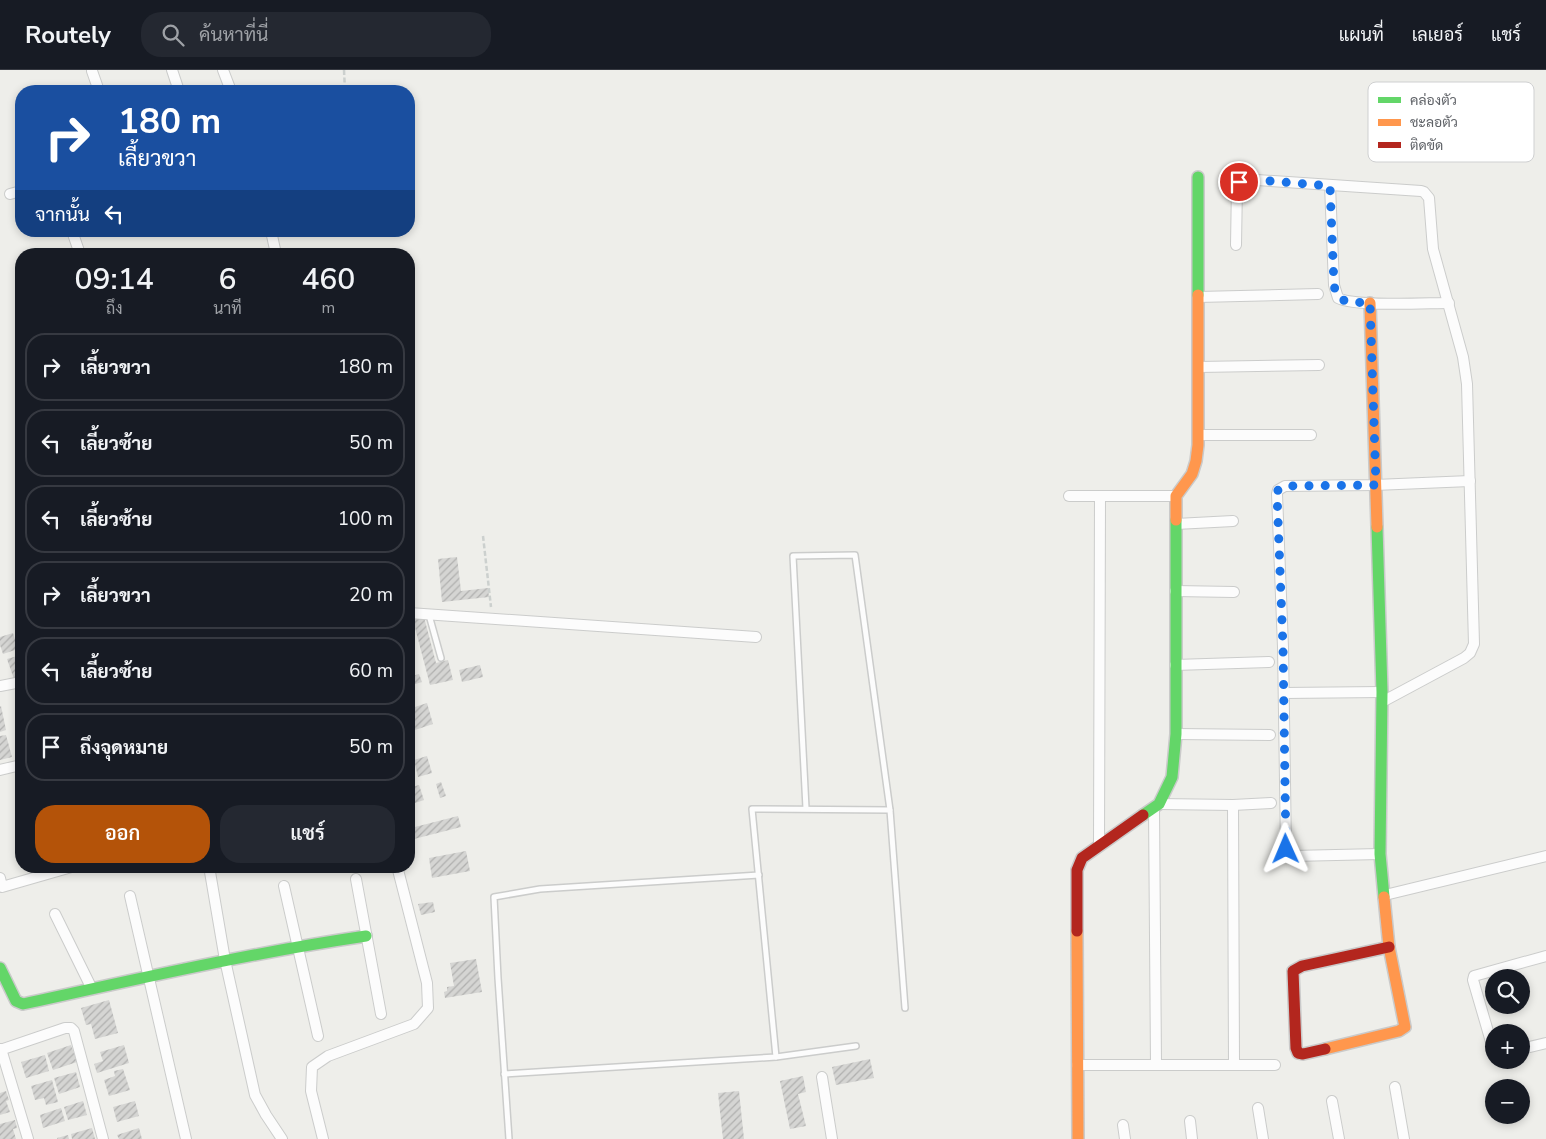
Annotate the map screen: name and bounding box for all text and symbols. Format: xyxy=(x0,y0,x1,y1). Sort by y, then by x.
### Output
search box xyxy=(141,12,491,57)
text: Routely xyxy=(25,19,111,51)
icon: search xyxy=(159,21,187,49)
text: ค้นหาที่นี่ xyxy=(199,22,268,48)
text: แผนที่ xyxy=(1339,23,1384,47)
text: เลเยอร์ xyxy=(1412,23,1463,47)
text: แชร์ xyxy=(1491,23,1521,47)
legend xyxy=(1368,82,1534,162)
text: คล่องตัว xyxy=(1410,91,1457,110)
text: 180 m xyxy=(118,98,221,145)
icon: right xyxy=(35,105,100,170)
text: ชะลอตัว xyxy=(1410,113,1458,132)
text: ติดขัด xyxy=(1410,136,1443,155)
text: เลี้ยวขวา xyxy=(118,144,196,174)
pin xyxy=(1218,161,1260,203)
icon: arrive xyxy=(1225,168,1253,196)
icon: left xyxy=(100,200,128,228)
text: จากนั้น xyxy=(35,202,90,228)
text: 09:14 xyxy=(75,259,154,300)
text: 6 xyxy=(219,259,237,300)
text: 460 xyxy=(301,259,355,300)
text: m xyxy=(322,297,335,319)
text: ถึง xyxy=(106,298,122,320)
text: นาที xyxy=(213,298,242,320)
icon: right xyxy=(37,353,65,381)
text: 180 m xyxy=(338,354,393,380)
text: เลี้ยวขวา xyxy=(80,355,151,381)
icon: left xyxy=(37,429,65,457)
text: 50 m xyxy=(349,430,393,456)
text: เลี้ยวซ้าย xyxy=(80,431,152,457)
icon: left xyxy=(37,505,65,533)
text: 100 m xyxy=(338,506,393,532)
text: เลี้ยวซ้าย xyxy=(80,507,152,533)
icon: right xyxy=(37,581,65,609)
text: 20 m xyxy=(349,582,393,608)
text: เลี้ยวขวา xyxy=(80,583,151,609)
icon: left xyxy=(37,657,65,685)
text: 60 m xyxy=(349,658,393,684)
text: เลี้ยวซ้าย xyxy=(80,659,152,685)
icon: arrive xyxy=(37,733,65,761)
text: 50 m xyxy=(349,734,393,760)
text: ถึงจุดหมาย xyxy=(80,735,168,761)
button: ออก xyxy=(35,805,210,863)
button: แชร์ xyxy=(220,805,395,863)
position arrow xyxy=(1259,822,1311,874)
map controls xyxy=(1485,969,1530,1124)
button: search xyxy=(1485,969,1530,1014)
button: + xyxy=(1485,1024,1530,1069)
button: − xyxy=(1485,1079,1530,1124)

